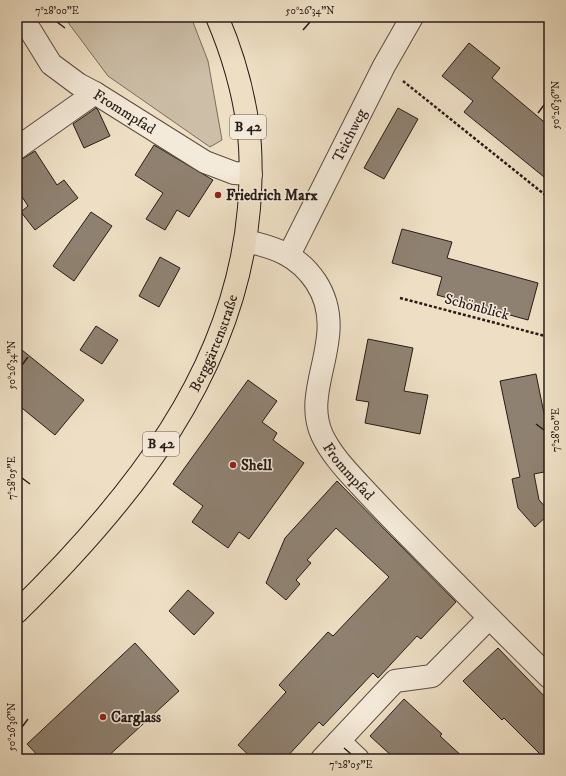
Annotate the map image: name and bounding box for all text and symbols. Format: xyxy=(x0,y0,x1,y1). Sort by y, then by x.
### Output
text: 7°28'00"E xyxy=(35,5,79,17)
text: 50°26'34"N xyxy=(286,5,334,17)
text: 50°26'36"N xyxy=(550,81,562,129)
street label: Frommpfad xyxy=(90,85,160,138)
street label: Teichweg xyxy=(328,105,371,165)
road number: B 42 xyxy=(230,115,266,139)
place label: Friedrich Marx xyxy=(226,186,318,205)
marker: Friedrich Marx xyxy=(213,190,223,200)
street label: Schönblick xyxy=(442,289,512,325)
street label: Berggärtenstraße xyxy=(185,292,242,395)
text: 50°26'34"N xyxy=(6,341,18,389)
text: 7°28'00"E xyxy=(550,408,562,452)
road number: B 42 xyxy=(143,432,179,456)
street label: Frommpfad xyxy=(319,439,379,504)
text: 7°28'05"E xyxy=(6,456,18,500)
place label: Shell xyxy=(241,456,272,475)
marker: Shell xyxy=(228,460,238,470)
text: 50°26'36"N xyxy=(6,703,18,751)
place label: Carglass xyxy=(111,708,161,727)
marker: Carglass xyxy=(98,712,108,722)
text: 7°28'05"E xyxy=(329,759,373,771)

